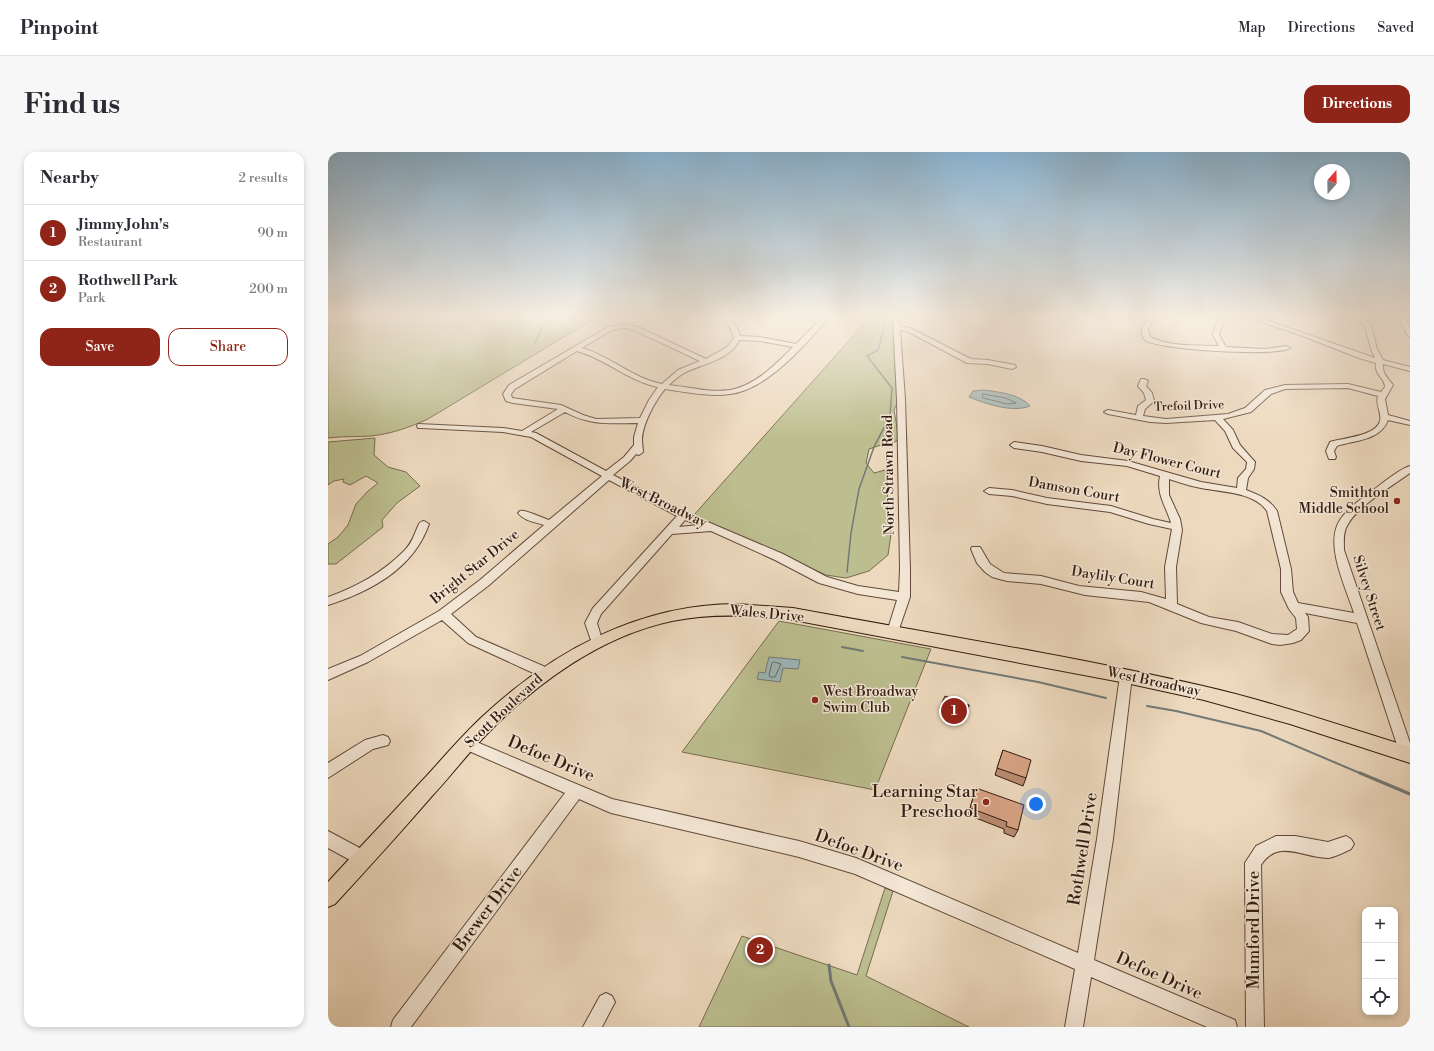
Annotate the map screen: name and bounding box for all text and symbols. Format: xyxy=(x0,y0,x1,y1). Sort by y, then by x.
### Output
text: Pinpoint xyxy=(20,16,99,40)
text: Map xyxy=(1238,19,1266,37)
text: Directions xyxy=(1288,19,1355,37)
text: Saved xyxy=(1377,19,1414,37)
button: Directions xyxy=(1304,85,1410,123)
text: Find us xyxy=(24,87,120,122)
north arrow xyxy=(1314,164,1350,200)
text: Nearby xyxy=(40,167,99,189)
text: 2 results xyxy=(239,170,288,186)
text: Jimmy John's xyxy=(78,215,169,234)
text: 1 xyxy=(50,225,56,241)
text: 90 m xyxy=(257,225,288,241)
text: Restaurant xyxy=(78,234,143,250)
text: Rothwell Park xyxy=(78,271,178,290)
text: 2 xyxy=(49,281,57,297)
text: 200 m xyxy=(249,281,288,297)
text: Park xyxy=(78,290,105,306)
button: Save xyxy=(40,328,160,366)
button: Share xyxy=(168,328,288,366)
street label: Trefoil Drive xyxy=(1154,397,1224,415)
street label: North Strawn Road xyxy=(879,415,899,535)
street label: Day Flower Court xyxy=(1111,439,1223,483)
street label: Damson Court xyxy=(1027,473,1121,507)
street label: West Broadway xyxy=(615,474,710,532)
place label: Smithton Middle School xyxy=(1299,484,1390,518)
marker: Smithton Middle School xyxy=(1392,496,1402,506)
street label: Bright Star Drive xyxy=(426,526,523,609)
street label: Silvey Street xyxy=(1348,553,1390,633)
street label: Daylily Court xyxy=(1070,563,1156,593)
street label: Wales Drive xyxy=(728,602,805,626)
street label: West Broadway xyxy=(1105,663,1203,701)
street label: Scott Boulevard xyxy=(461,670,547,752)
place label: West Broadway Swim Club xyxy=(822,683,918,717)
marker: West Broadway Swim Club xyxy=(810,695,820,705)
pin: 1 xyxy=(941,696,967,726)
street label: Defoe Drive xyxy=(504,731,598,787)
place label: Learning Star Preschool xyxy=(872,781,978,823)
street label: Rothwell Drive xyxy=(1063,791,1103,907)
your location xyxy=(1026,794,1046,814)
marker: Learning Star Preschool xyxy=(981,797,991,807)
street label: Defoe Drive xyxy=(812,825,906,877)
street label: Brewer Drive xyxy=(448,862,527,957)
street label: Mumford Drive xyxy=(1243,871,1265,989)
map controls xyxy=(1362,907,1398,1015)
button: + xyxy=(1362,907,1398,943)
pin: 2 xyxy=(747,935,773,965)
button: − xyxy=(1362,943,1398,979)
street label: Defoe Drive xyxy=(1112,947,1206,1005)
button: locate xyxy=(1362,979,1398,1015)

